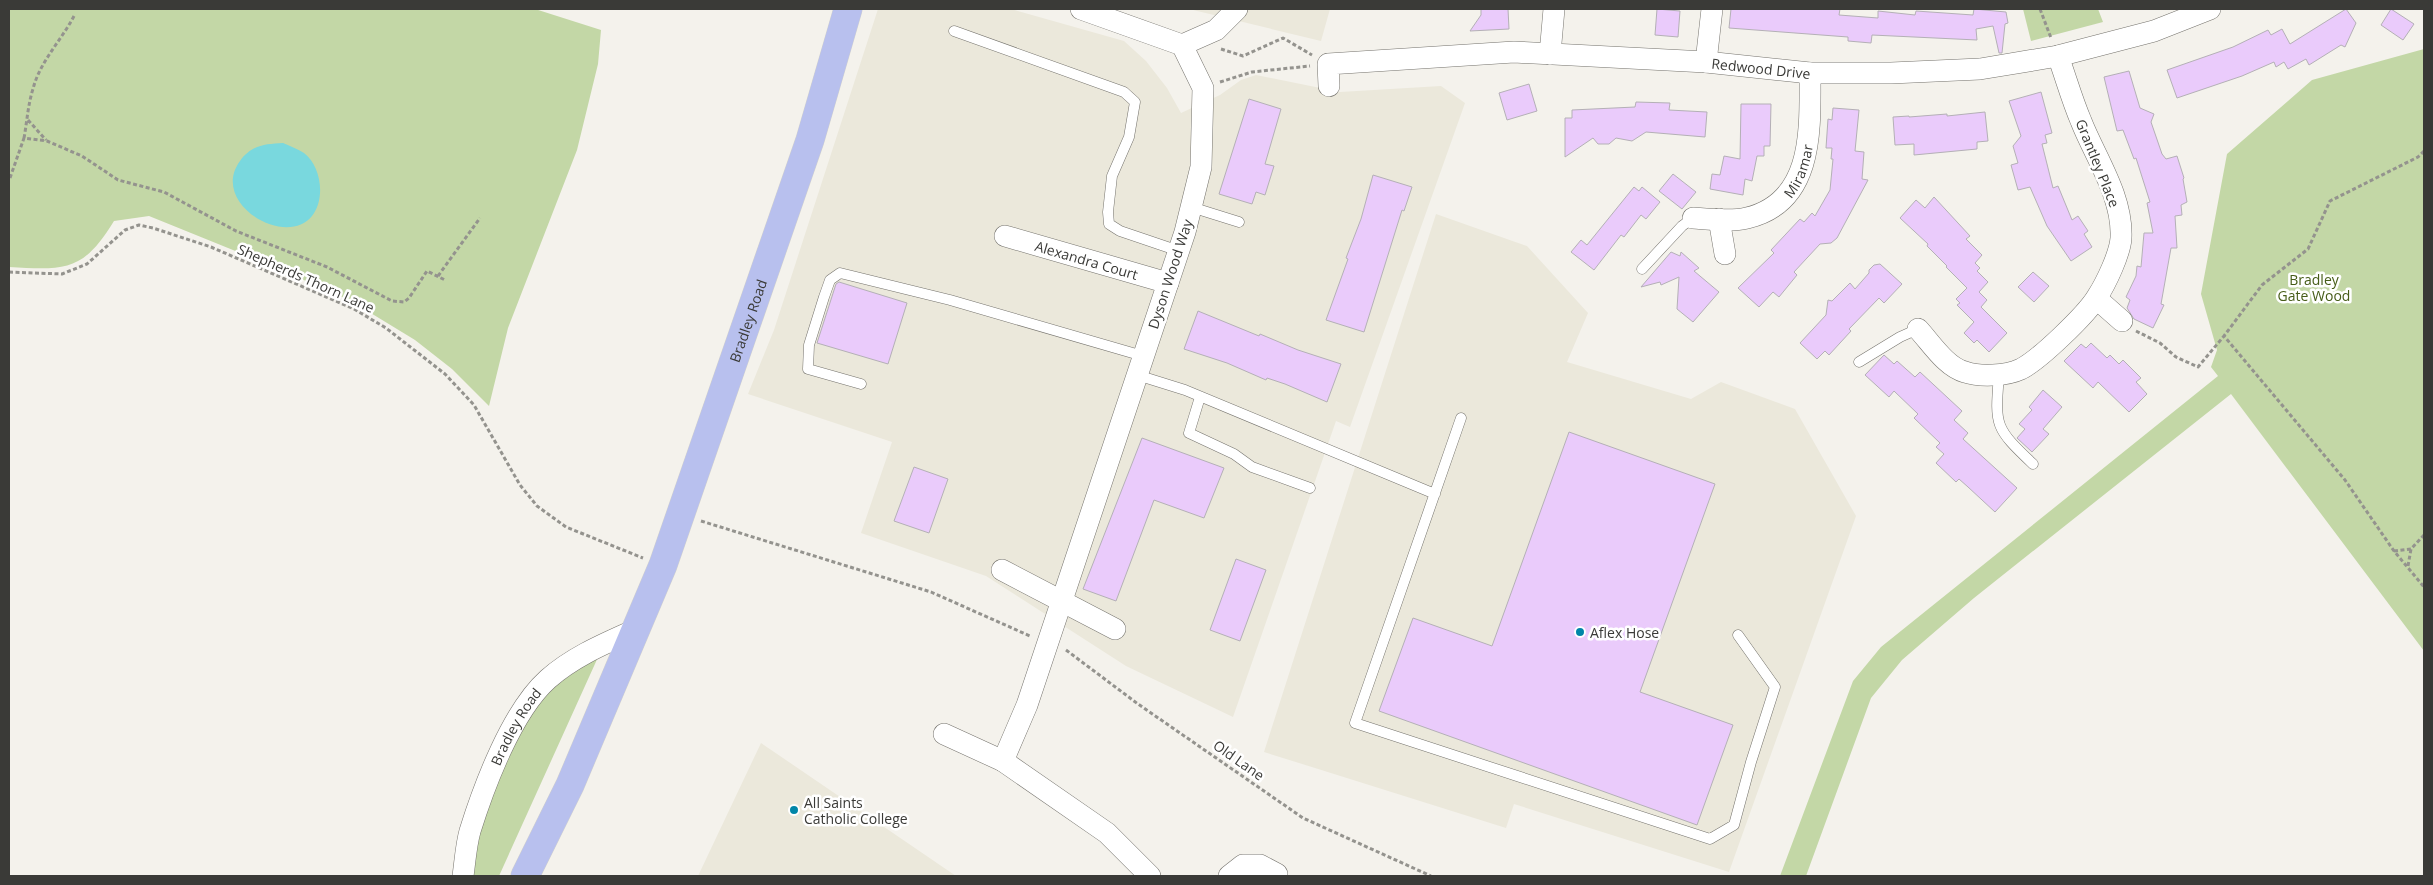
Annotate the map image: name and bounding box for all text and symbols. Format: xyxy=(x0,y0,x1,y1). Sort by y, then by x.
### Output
street label: Redwood Drive xyxy=(1711,53,1812,83)
street label: Grantley Place xyxy=(2072,116,2124,210)
street label: Miramar xyxy=(1779,143,1817,201)
street label: Dyson Wood Way xyxy=(1143,216,1197,331)
street label: Alexandra Court xyxy=(1033,236,1140,283)
street label: Shepherds Thorn Lane xyxy=(235,239,378,317)
park label: Bradley Gate Wood xyxy=(2278,270,2350,305)
street label: Bradley Road xyxy=(724,277,771,365)
place label: Aflex Hose xyxy=(1590,623,1659,642)
marker: Aflex Hose xyxy=(1574,626,1586,638)
street label: Bradley Road xyxy=(486,683,545,768)
street label: Old Lane xyxy=(1210,736,1268,785)
place label: All Saints Catholic College xyxy=(804,793,908,828)
marker: All Saints Catholic College xyxy=(788,804,800,816)

